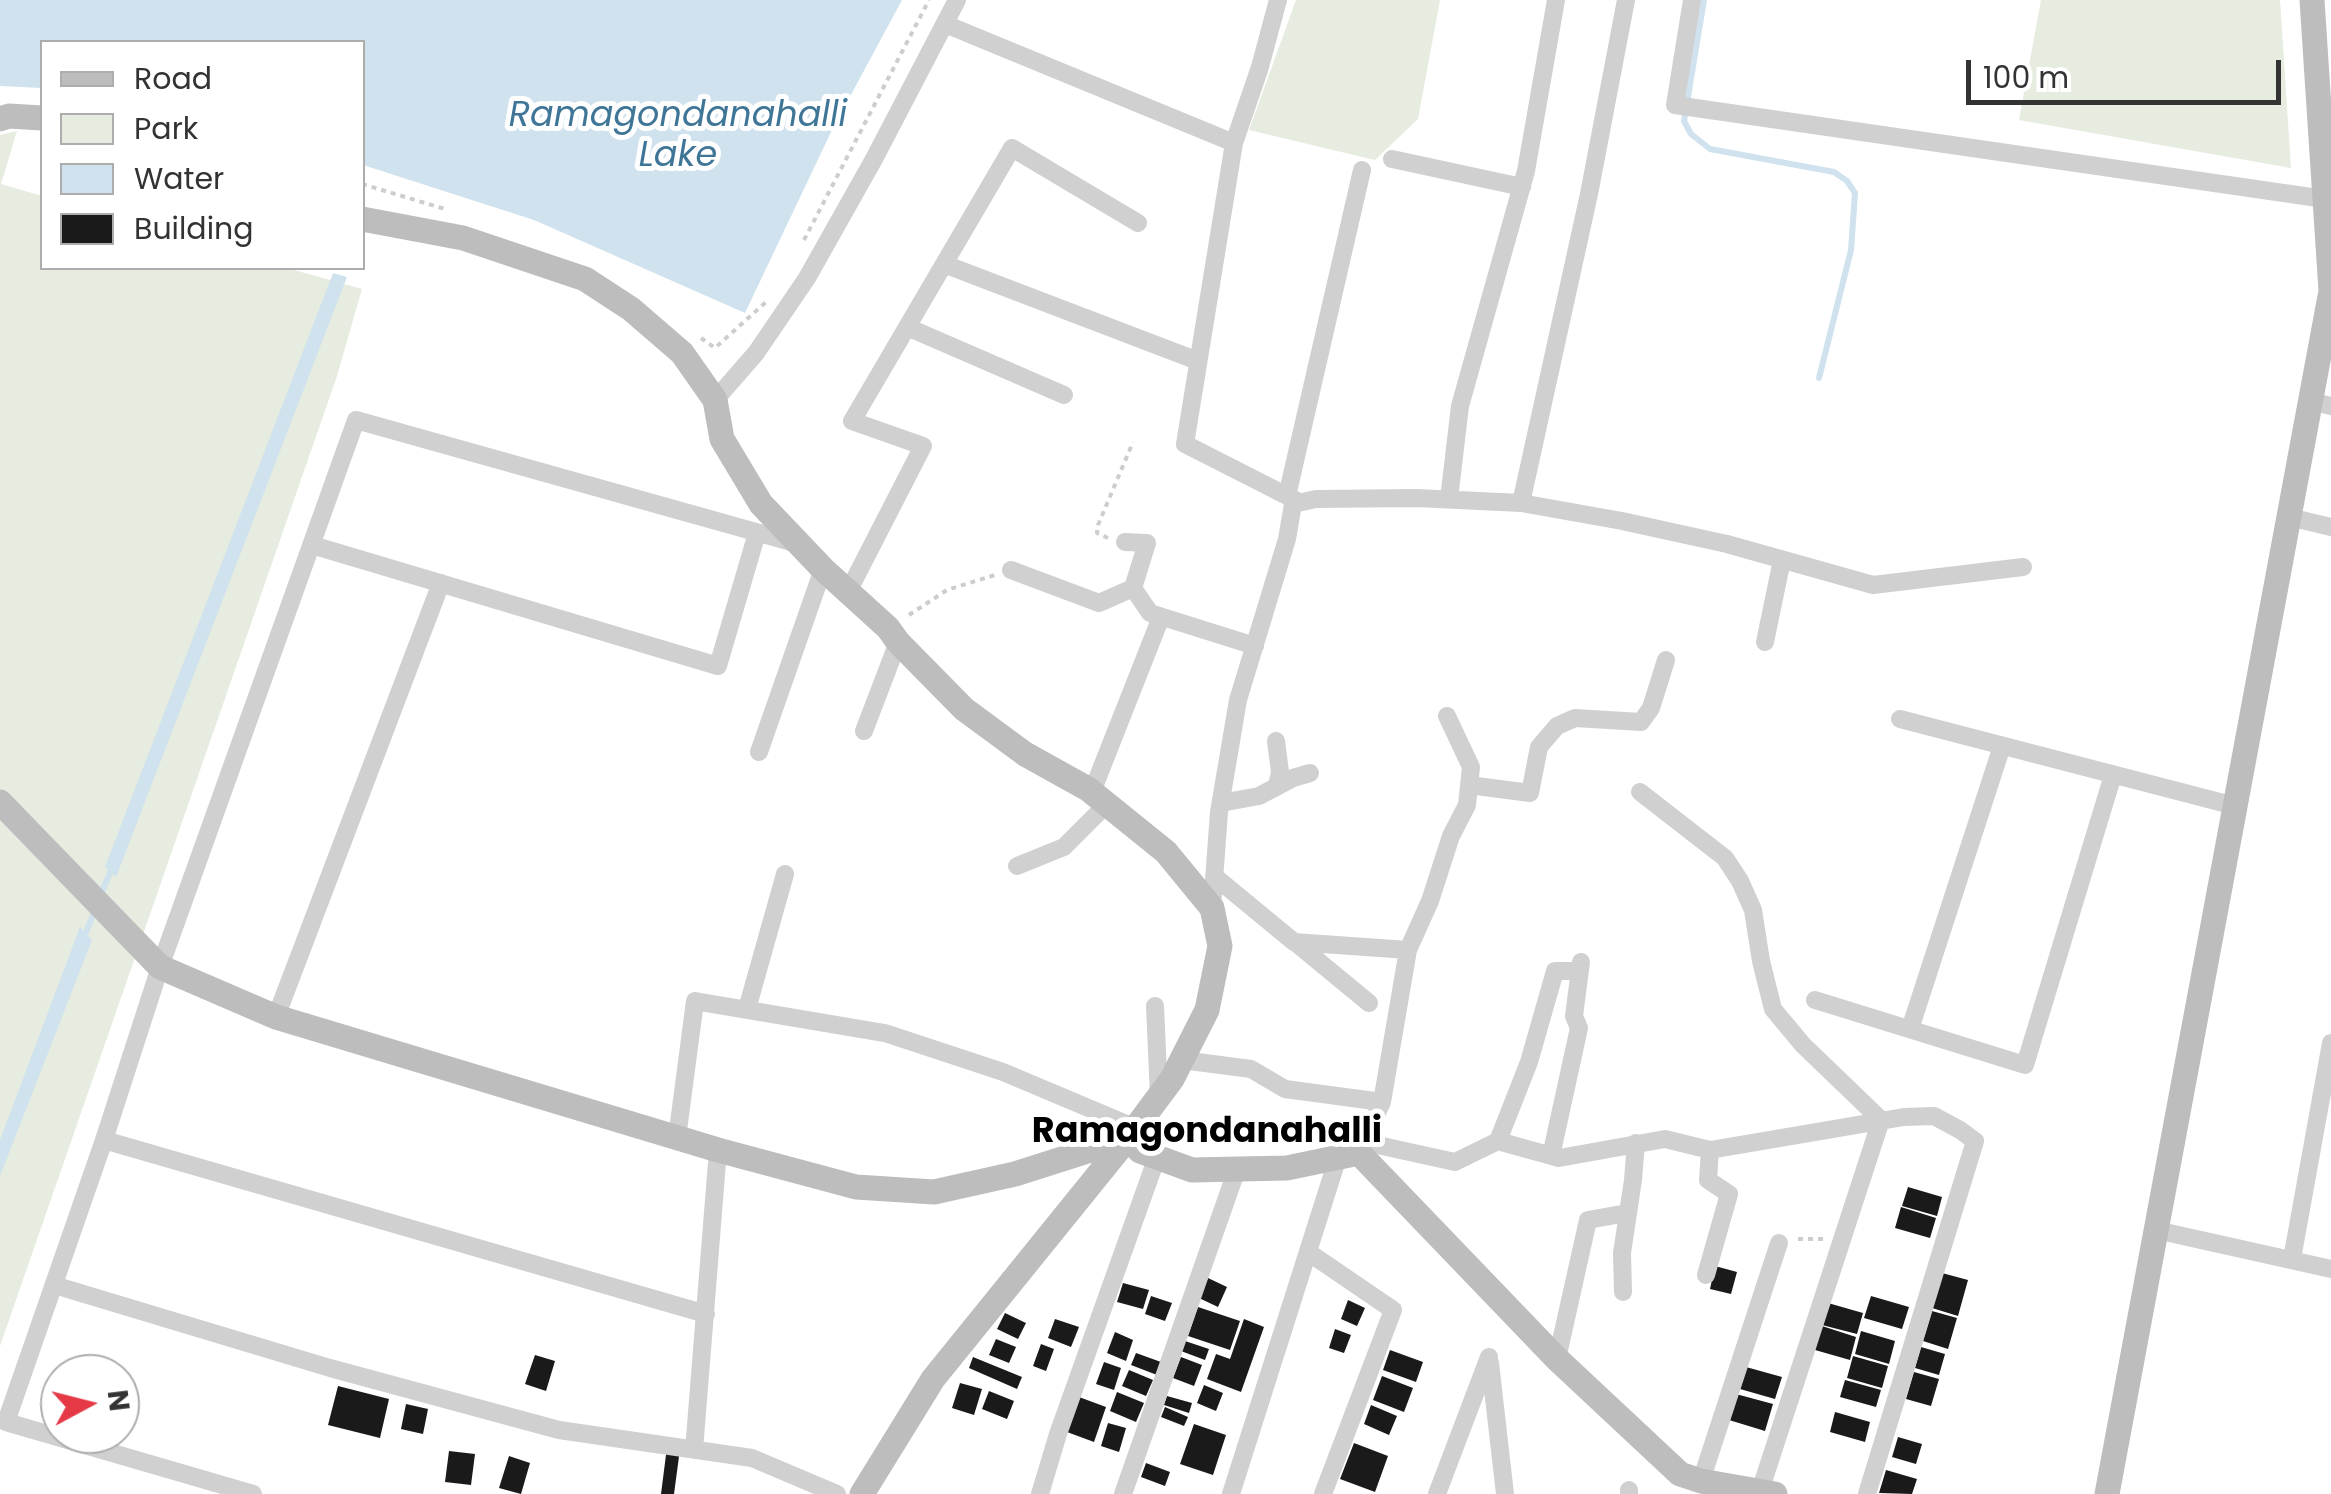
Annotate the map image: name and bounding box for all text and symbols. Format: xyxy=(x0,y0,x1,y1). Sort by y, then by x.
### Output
legend xyxy=(40,40,365,270)
scale bar xyxy=(1971,40,2286,102)
text: 100 m xyxy=(1983,56,2069,99)
text: Road xyxy=(134,57,212,100)
water label: Ramagondanahalli Lake xyxy=(509,96,847,178)
text: Park xyxy=(134,107,198,150)
text: Water xyxy=(134,157,224,200)
text: Building xyxy=(134,207,254,250)
district label: Ramagondanahalli xyxy=(1032,1112,1382,1154)
north arrow xyxy=(40,1354,140,1454)
text: N xyxy=(98,1388,139,1413)

